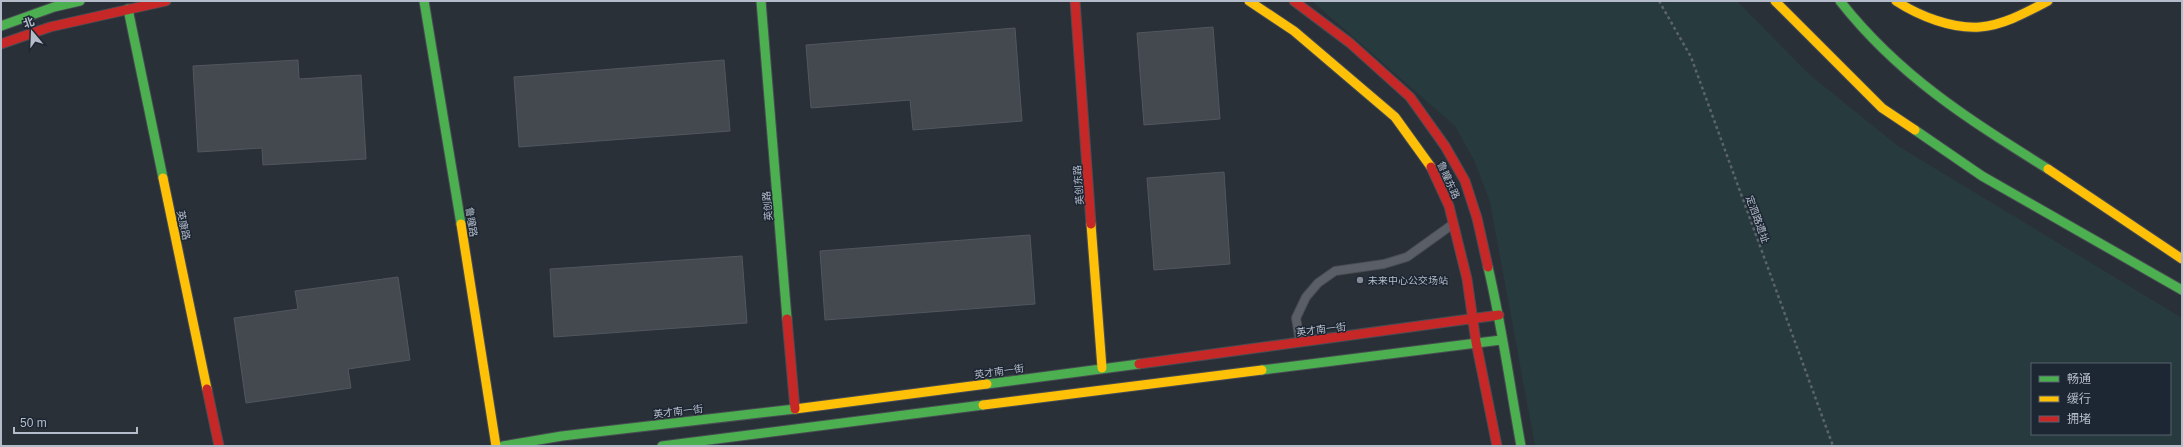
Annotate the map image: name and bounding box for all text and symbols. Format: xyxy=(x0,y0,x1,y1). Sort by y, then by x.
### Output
north arrow xyxy=(12,12,52,52)
text: 北 xyxy=(22,15,36,30)
street label: 鲁瞳东路 xyxy=(1435,160,1462,201)
street label: 英创东路 xyxy=(1072,165,1085,205)
street label: 英创路 xyxy=(761,191,774,221)
street label: 定泗路遗址 xyxy=(1744,194,1771,245)
street label: 鲁瞳路 xyxy=(464,206,479,238)
street label: 英康路 xyxy=(175,209,192,241)
marker: 未来中心公交场站 xyxy=(1355,275,1365,285)
place label: 未来中心公交场站 xyxy=(1368,275,1448,286)
street label: 英才南一街 xyxy=(1296,321,1347,338)
street label: 英才南一街 xyxy=(974,363,1025,380)
legend xyxy=(2031,363,2171,435)
text: 畅通 xyxy=(2067,372,2091,386)
text: 缓行 xyxy=(2067,392,2091,406)
street label: 英才南一街 xyxy=(653,403,704,420)
scale bar xyxy=(14,409,137,435)
text: 拥堵 xyxy=(2067,412,2091,426)
text: 50 m xyxy=(20,416,47,430)

